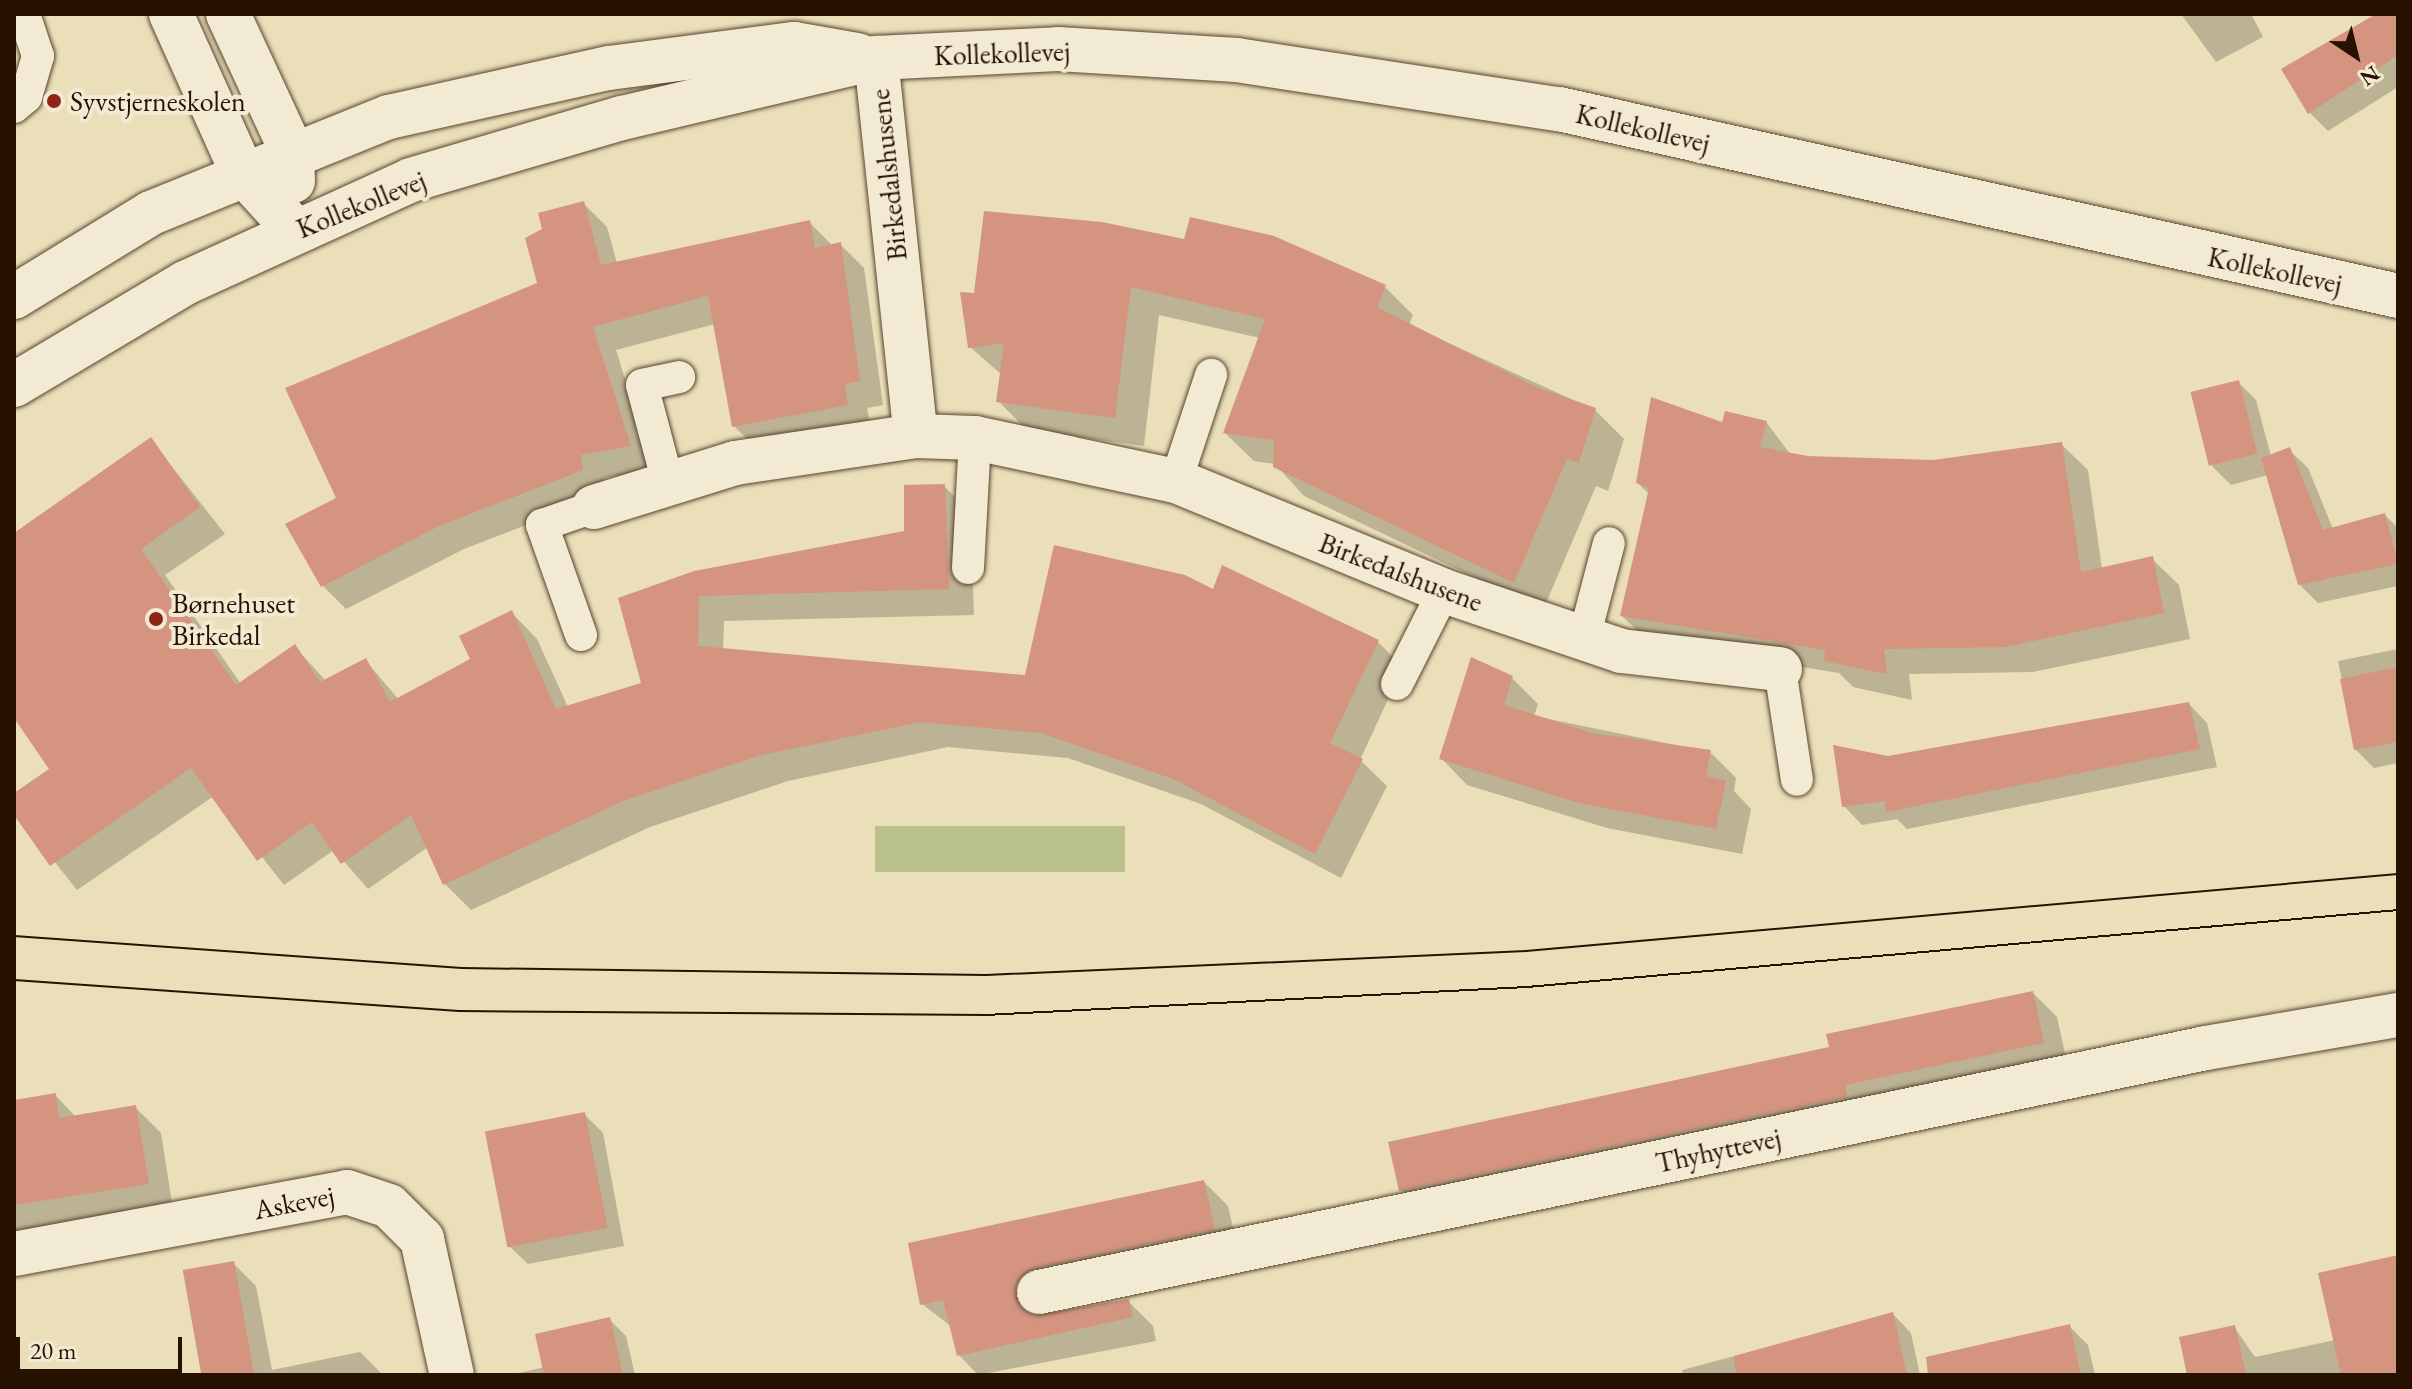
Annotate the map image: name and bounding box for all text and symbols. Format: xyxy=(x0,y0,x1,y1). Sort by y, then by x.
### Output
north arrow xyxy=(2316,16,2396,96)
street label: Kollekollevej xyxy=(933,34,1071,72)
text: N xyxy=(2354,59,2386,93)
place label: Syvstjerneskolen xyxy=(70,84,246,118)
street label: Birkedalshusene xyxy=(862,88,914,262)
marker: Syvstjerneskolen xyxy=(45,92,63,110)
street label: Kollekollevej xyxy=(1573,96,1713,160)
street label: Kollekollevej xyxy=(291,163,431,245)
street label: Kollekollevej xyxy=(2205,239,2345,301)
street label: Birkedalshusene xyxy=(1315,525,1487,619)
place label: Børnehuset Birkedal xyxy=(172,586,295,652)
marker: Børnehuset Birkedal xyxy=(147,610,165,628)
street label: Thyhyttevej xyxy=(1652,1120,1784,1180)
street label: Askevej xyxy=(251,1178,337,1226)
scale bar xyxy=(20,1321,186,1371)
text: 20 m xyxy=(30,1335,77,1366)

